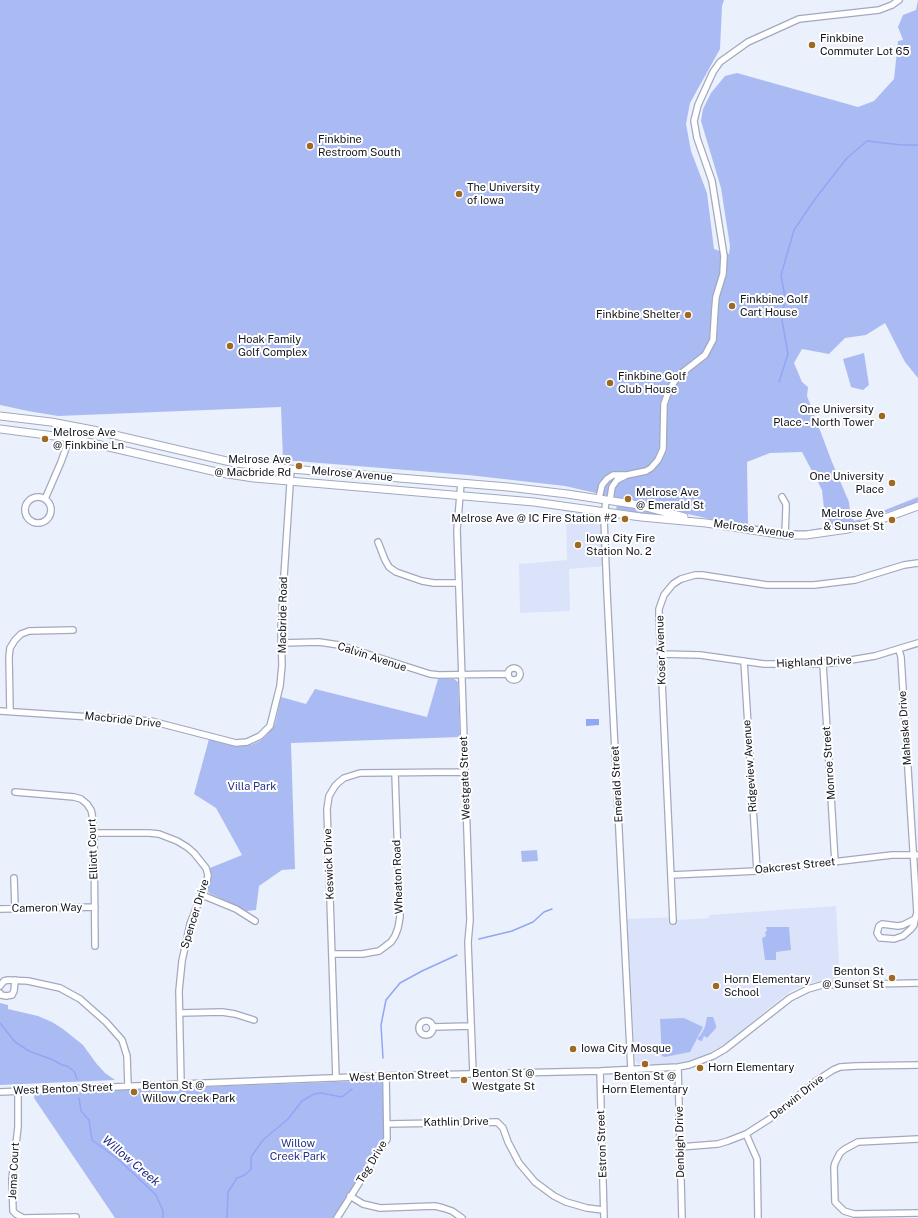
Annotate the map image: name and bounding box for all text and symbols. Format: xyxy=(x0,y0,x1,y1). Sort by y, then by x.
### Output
place label: Finkbine Commuter Lot 65 xyxy=(820,32,909,58)
marker: Finkbine Commuter Lot 65 xyxy=(807,40,817,50)
place label: Finkbine Restroom South xyxy=(318,133,401,159)
marker: Finkbine Restroom South xyxy=(305,141,315,151)
place label: The University of Iowa xyxy=(467,181,540,207)
marker: The University of Iowa xyxy=(454,189,464,199)
place label: Finkbine Golf Cart House xyxy=(740,293,808,319)
marker: Finkbine Golf Cart House xyxy=(727,301,737,311)
place label: Finkbine Shelter xyxy=(596,308,680,322)
marker: Finkbine Shelter xyxy=(683,310,693,320)
place label: Hoak Family Golf Complex xyxy=(238,333,307,359)
marker: Hoak Family Golf Complex xyxy=(225,341,235,351)
place label: Finkbine Golf Club House xyxy=(618,370,686,396)
marker: Finkbine Golf Club House xyxy=(605,378,615,388)
place label: One University Place - North Tower xyxy=(773,403,874,429)
marker: One University Place - North Tower xyxy=(877,411,887,421)
place label: Melrose Ave @ Finkbine Ln xyxy=(53,426,124,452)
marker: Melrose Ave @ Finkbine Ln xyxy=(40,434,50,444)
place label: Melrose Ave @ Macbride Rd xyxy=(215,453,291,479)
marker: Melrose Ave @ Macbride Rd xyxy=(294,461,304,471)
street label: Melrose Avenue xyxy=(311,464,393,484)
place label: One University Place xyxy=(810,470,884,496)
marker: One University Place xyxy=(887,478,897,488)
place label: Melrose Ave @ Emerald St xyxy=(636,486,704,512)
marker: Melrose Ave @ Emerald St xyxy=(623,494,633,504)
place label: Melrose Ave & Sunset St xyxy=(821,507,884,533)
place label: Melrose Ave @ IC Fire Station #2 xyxy=(451,512,617,526)
marker: Melrose Ave @ IC Fire Station #2 xyxy=(620,514,630,524)
marker: Melrose Ave & Sunset St xyxy=(887,515,897,525)
street label: Melrose Avenue xyxy=(713,517,795,541)
place label: Iowa City Fire Station No. 2 xyxy=(586,532,655,558)
marker: Iowa City Fire Station No. 2 xyxy=(573,540,583,550)
street label: Macbride Road xyxy=(276,576,290,654)
street label: Koser Avenue xyxy=(653,615,669,685)
street label: Calvin Avenue xyxy=(336,640,408,674)
street label: Highland Drive xyxy=(776,653,852,671)
street label: Mahaska Drive xyxy=(896,690,914,766)
street label: Macbride Drive xyxy=(84,709,162,731)
street label: Ridgeview Avenue xyxy=(740,719,760,813)
street label: Monroe Street xyxy=(820,726,838,800)
street label: Westgate Street xyxy=(457,736,473,820)
street label: Emerald Street xyxy=(608,745,626,823)
park label: Villa Park xyxy=(228,780,276,794)
street label: Elliott Court xyxy=(85,818,101,880)
street label: Keswick Drive xyxy=(321,828,337,900)
street label: Wheaton Road xyxy=(390,840,406,914)
street label: Oakcrest Street xyxy=(754,855,836,877)
street label: Spencer Drive xyxy=(178,878,212,950)
street label: Cameron Way xyxy=(12,901,82,915)
place label: Benton St @ Sunset St xyxy=(822,965,884,991)
place label: Horn Elementary School xyxy=(724,973,810,999)
marker: Benton St @ Sunset St xyxy=(887,973,897,983)
marker: Horn Elementary School xyxy=(711,981,721,991)
place label: Iowa City Mosque xyxy=(581,1042,671,1056)
marker: Iowa City Mosque xyxy=(568,1044,578,1054)
marker: Benton St @ Horn Elementary xyxy=(640,1059,650,1069)
place label: Horn Elementary xyxy=(708,1061,794,1075)
marker: Horn Elementary xyxy=(695,1063,705,1073)
place label: Benton St @ Westgate St xyxy=(472,1067,535,1093)
street label: West Benton Street xyxy=(349,1068,449,1084)
place label: Benton St @ Horn Elementary xyxy=(602,1070,688,1096)
street label: Derwin Drive xyxy=(767,1072,827,1122)
marker: Benton St @ Westgate St xyxy=(459,1075,469,1085)
place label: Benton St @ Willow Creek Park xyxy=(142,1079,235,1105)
street label: West Benton Street xyxy=(13,1081,113,1097)
marker: Benton St @ Willow Creek Park xyxy=(129,1087,139,1097)
street label: Denbigh Drive xyxy=(673,1106,687,1178)
street label: Estron Street xyxy=(594,1110,610,1178)
street label: Kathlin Drive xyxy=(423,1115,489,1129)
water label: Willow Creek xyxy=(99,1133,163,1189)
park label: Willow Creek Park xyxy=(270,1137,326,1163)
street label: Teg Drive xyxy=(354,1138,390,1186)
street label: Jema Court xyxy=(6,1142,22,1200)

